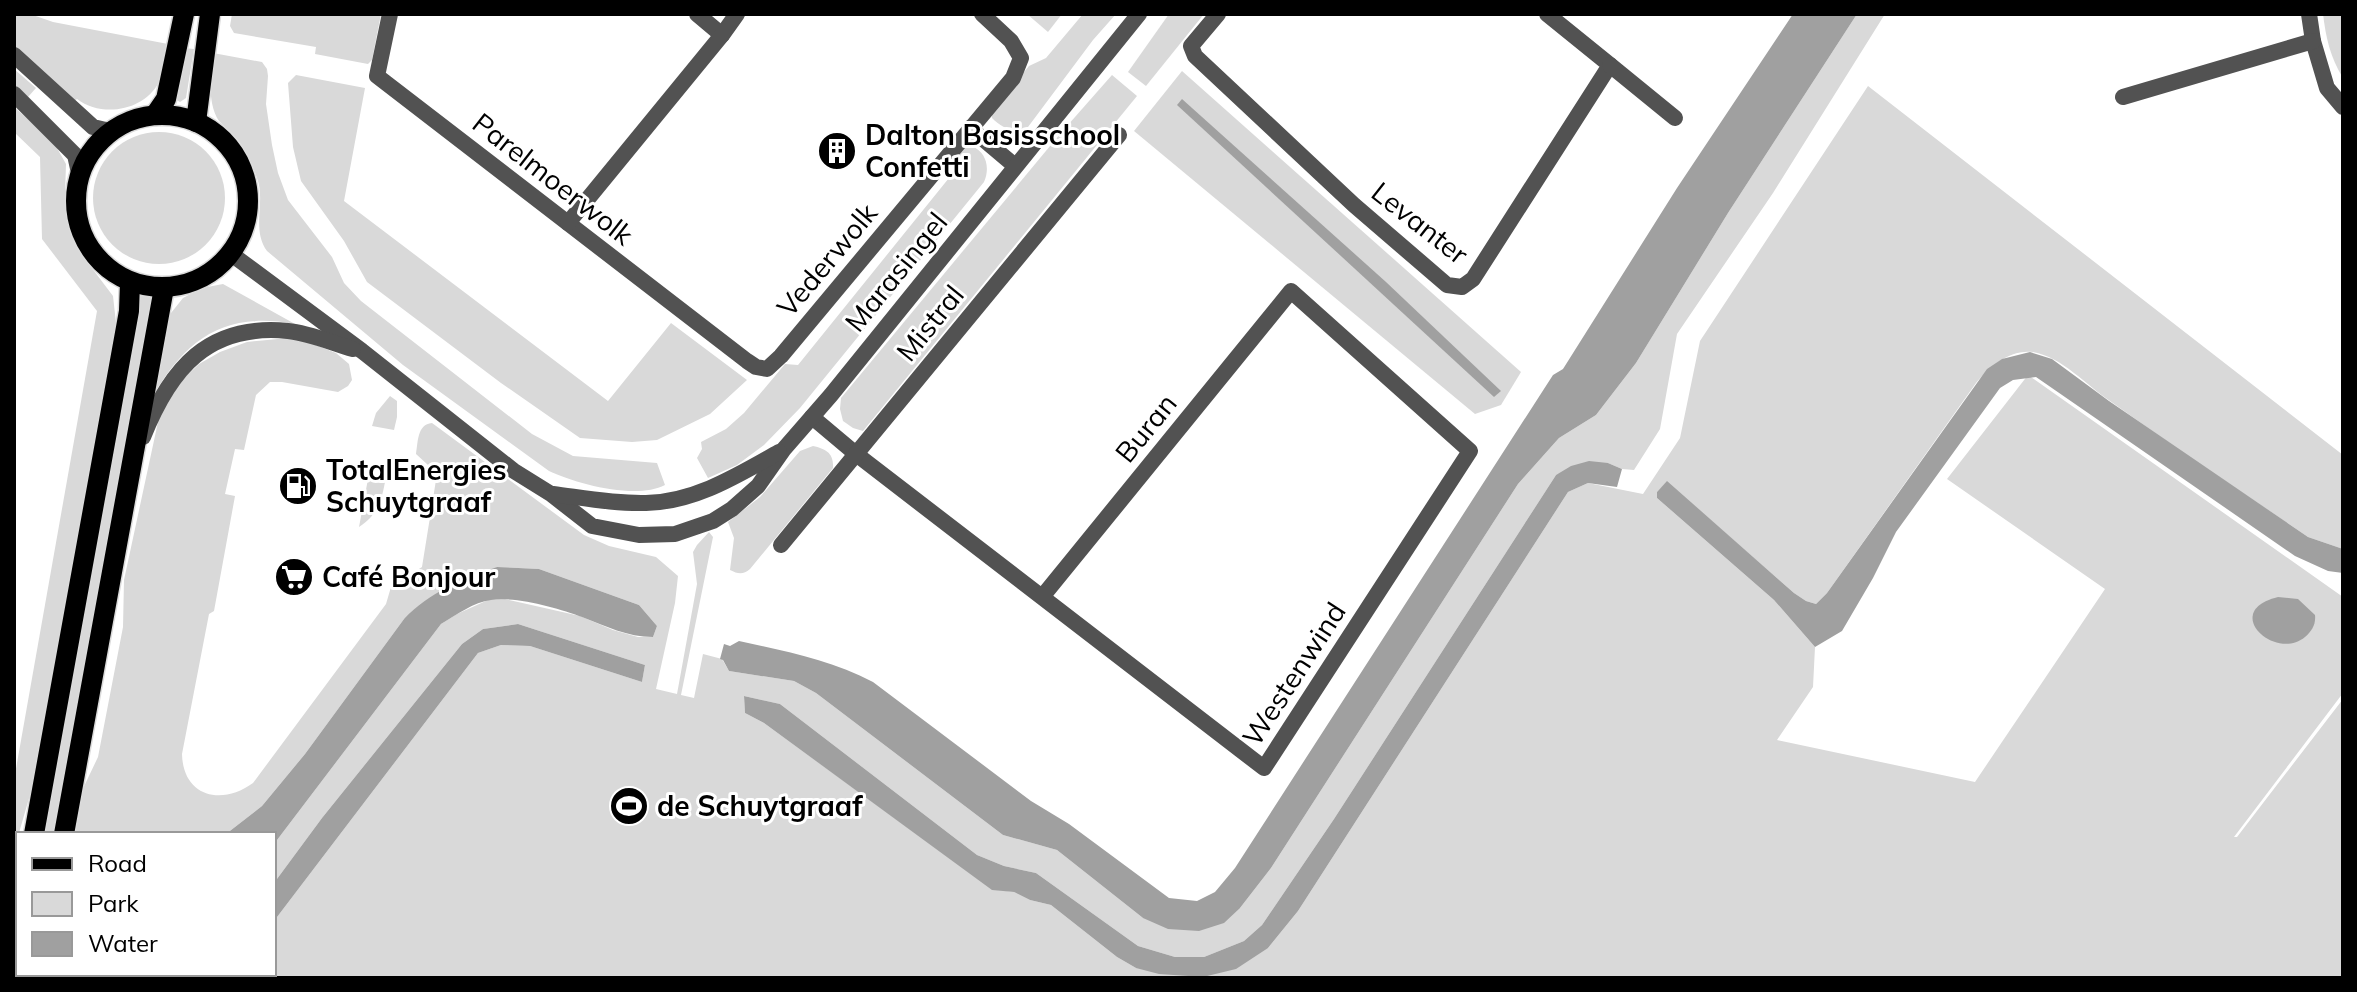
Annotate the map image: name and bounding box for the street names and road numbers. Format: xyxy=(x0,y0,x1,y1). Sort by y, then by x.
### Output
street label: Parelmoerwolk xyxy=(466,105,641,253)
street label: Levanter xyxy=(1365,174,1476,272)
street label: Vederwolk xyxy=(769,195,885,324)
street label: Marasingel xyxy=(837,205,954,338)
street label: Mistral xyxy=(888,278,971,368)
street label: Buran xyxy=(1107,386,1184,469)
street label: Westenwind xyxy=(1234,595,1353,752)

